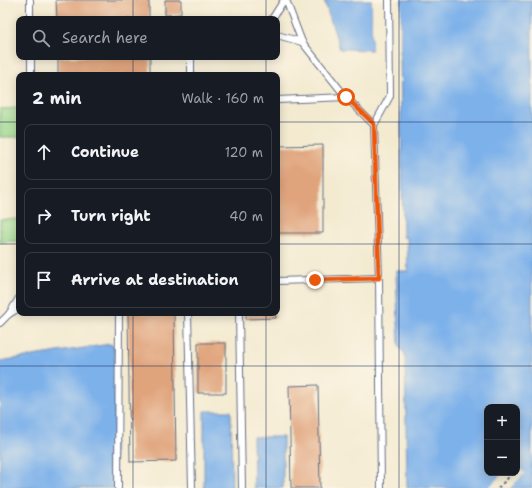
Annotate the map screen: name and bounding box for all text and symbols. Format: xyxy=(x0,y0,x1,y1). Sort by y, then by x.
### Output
search box xyxy=(16,16,280,60)
icon: search xyxy=(30,27,52,49)
text: Search here xyxy=(62,28,148,48)
text: 2 min xyxy=(32,87,82,109)
route start xyxy=(337,88,355,106)
text: Walk · 160 m xyxy=(182,90,264,107)
icon: ahead xyxy=(33,141,55,163)
text: Continue xyxy=(71,142,139,162)
text: 120 m xyxy=(225,144,263,161)
icon: right xyxy=(33,205,55,227)
text: Turn right xyxy=(71,206,151,226)
text: 40 m xyxy=(229,208,263,225)
icon: arrive xyxy=(33,269,55,291)
text: Arrive at destination xyxy=(71,270,239,290)
route end xyxy=(306,271,324,289)
map controls xyxy=(484,404,520,476)
button: + xyxy=(484,404,520,440)
button: − xyxy=(484,440,520,476)

